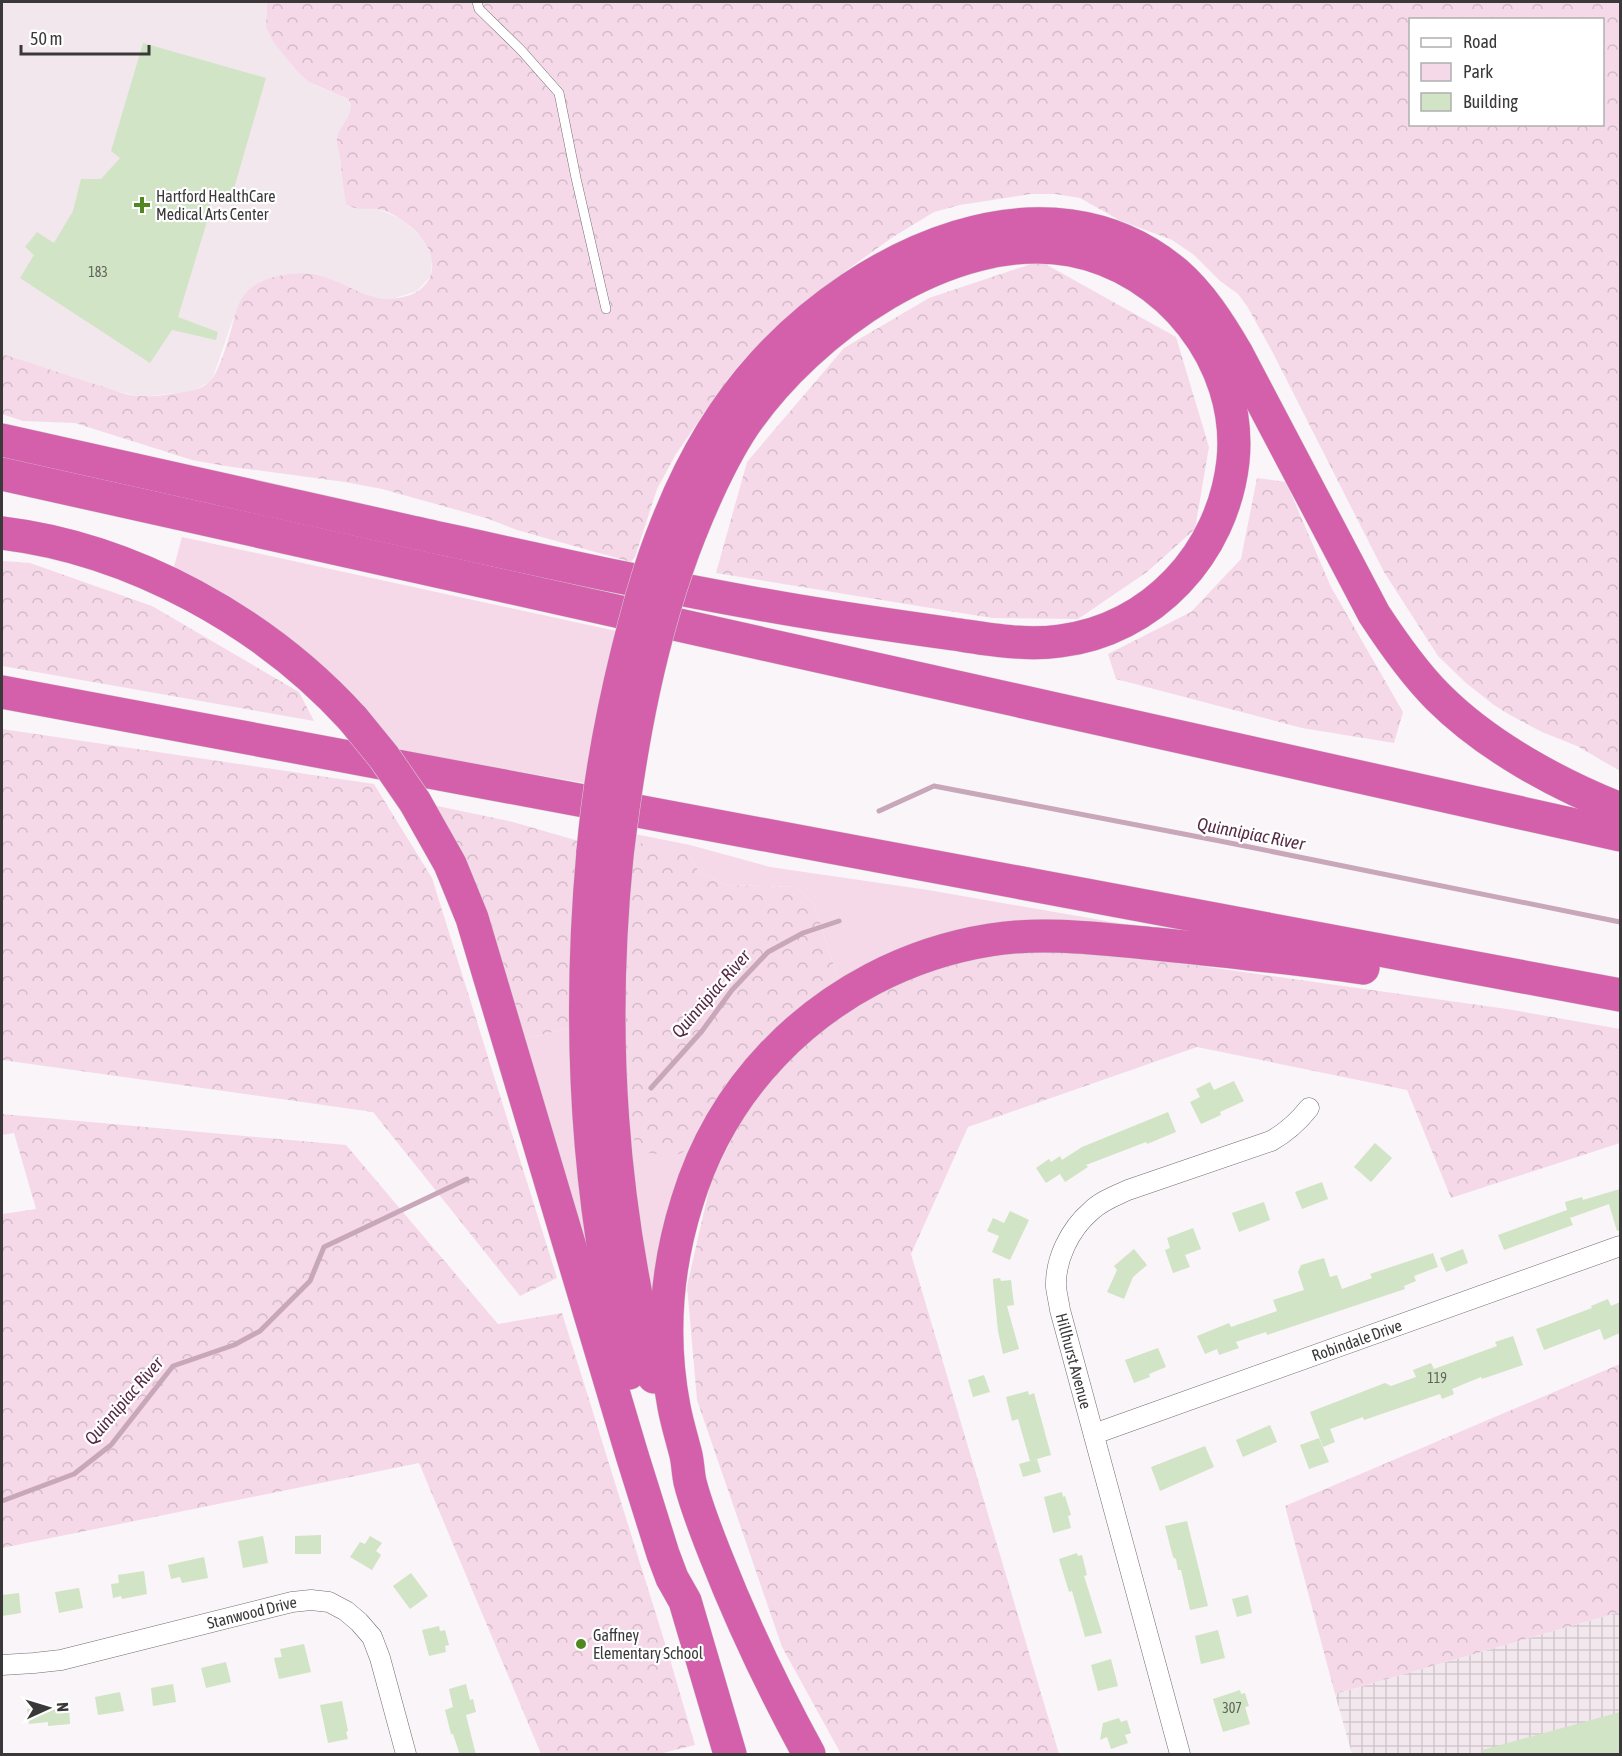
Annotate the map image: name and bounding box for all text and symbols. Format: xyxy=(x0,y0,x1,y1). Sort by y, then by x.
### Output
scale bar xyxy=(21,18,148,56)
legend xyxy=(1409,18,1604,126)
text: 50 m xyxy=(30,28,62,49)
text: Road xyxy=(1463,31,1497,52)
text: Park xyxy=(1463,61,1493,82)
text: Building xyxy=(1463,91,1518,112)
place label: Hartford HealthCare Medical Arts Center xyxy=(156,187,276,223)
marker: Hartford HealthCare Medical Arts Center xyxy=(133,196,151,214)
house number: 183 xyxy=(88,264,108,280)
water label: Quinnipiac River xyxy=(1196,813,1307,854)
water label: Quinnipiac River xyxy=(667,945,755,1042)
street label: Hillhurst Avenue xyxy=(1053,1311,1095,1411)
street label: Robindale Drive xyxy=(1309,1316,1404,1364)
water label: Quinnipiac River xyxy=(80,1352,168,1449)
house number: 119 xyxy=(1427,1370,1447,1386)
street label: Stanwood Drive xyxy=(205,1593,297,1632)
place label: Gaffney Elementary School xyxy=(593,1626,704,1663)
marker: Gaffney Elementary School xyxy=(574,1637,588,1651)
north arrow xyxy=(18,1678,78,1738)
house number: 307 xyxy=(1222,1700,1242,1716)
text: N xyxy=(54,1702,72,1712)

